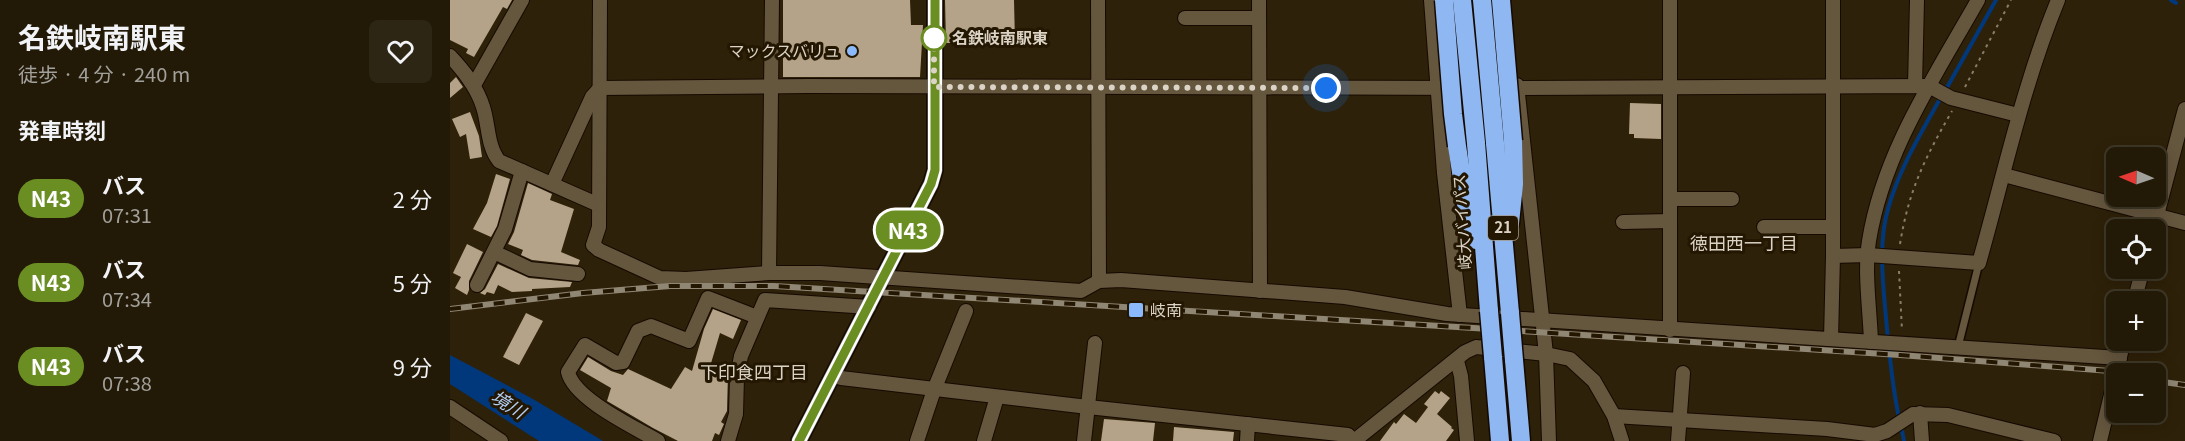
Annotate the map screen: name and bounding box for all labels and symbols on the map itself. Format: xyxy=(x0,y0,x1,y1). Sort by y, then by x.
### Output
marker: 名鉄岐南駅東 xyxy=(921,25,947,51)
place label: 名鉄岐南駅東 xyxy=(952,25,1048,49)
place label: マックスバリュ xyxy=(728,38,840,62)
marker: マックスバリュ xyxy=(845,44,859,58)
your location xyxy=(1311,73,1341,103)
north arrow xyxy=(2106,147,2166,207)
street label: 岐大バイパス xyxy=(1446,174,1476,271)
line badge: N43 xyxy=(874,210,942,250)
road number: 21 xyxy=(1488,216,1518,240)
district label: 徳田西一丁目 xyxy=(1690,229,1798,255)
place label: 岐南 xyxy=(1150,297,1182,321)
marker: 岐南 xyxy=(1127,301,1145,319)
district label: 下印食四丁目 xyxy=(700,358,808,384)
water label: 境川 xyxy=(487,383,533,425)

